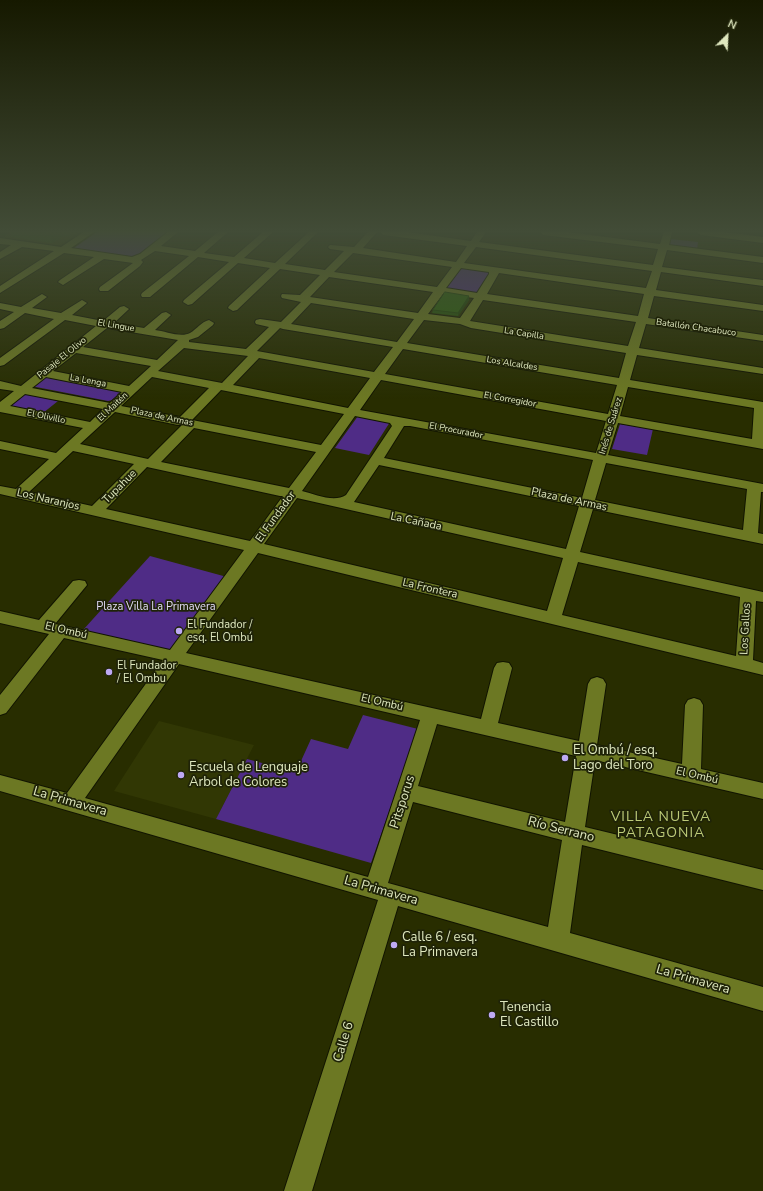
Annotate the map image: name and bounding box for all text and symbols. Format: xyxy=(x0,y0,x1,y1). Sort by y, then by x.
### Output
north arrow xyxy=(707,16,747,56)
text: N xyxy=(725,16,739,33)
street label: El Lingue xyxy=(97,317,135,335)
street label: Batallón Chacabuco xyxy=(655,317,737,339)
street label: La Capilla xyxy=(503,326,545,342)
street label: Pasaje El Olivo xyxy=(35,335,89,381)
street label: Los Alcaldes xyxy=(486,355,538,373)
street label: La Lenga xyxy=(69,372,107,390)
street label: El Maitén xyxy=(96,390,130,424)
street label: El Corregidor xyxy=(483,390,537,410)
street label: Inés de Suárez xyxy=(597,396,625,456)
street label: Plaza de Armas xyxy=(130,405,194,429)
street label: El Olivillo xyxy=(26,408,66,426)
street label: El Procurador xyxy=(428,420,484,442)
street label: Tupahue xyxy=(100,467,140,507)
street label: Los Naranjos xyxy=(15,486,81,514)
street label: Plaza de Armas xyxy=(530,486,608,514)
street label: El Fundador xyxy=(253,489,299,545)
street label: La Cañada xyxy=(389,510,443,534)
street label: La Frontera xyxy=(401,576,459,602)
park label: Plaza Villa La Primavera xyxy=(96,600,216,614)
street label: Los Gallos xyxy=(738,603,754,655)
place label: El Fundador / esq. El Ombú xyxy=(187,618,253,644)
street label: El Ombú xyxy=(44,620,88,642)
marker: El Fundador / esq. El Ombú xyxy=(174,626,184,636)
place label: El Fundador / El Ombu xyxy=(117,659,177,685)
marker: El Fundador / El Ombu xyxy=(104,667,114,677)
street label: El Ombú xyxy=(360,692,404,714)
place label: El Ombú / esq. Lago del Toro xyxy=(573,743,658,774)
marker: El Ombú / esq. Lago del Toro xyxy=(560,753,570,763)
place label: Escuela de Lenguaje Arbol de Colores xyxy=(189,760,308,791)
street label: El Ombú xyxy=(675,765,719,787)
marker: Escuela de Lenguaje Arbol de Colores xyxy=(176,770,186,780)
street label: Pitsporus xyxy=(387,773,419,831)
street label: La Primavera xyxy=(31,784,109,820)
district label: VILLA NUEVA PATAGONIA xyxy=(611,810,711,842)
street label: Río Serrano xyxy=(526,814,596,846)
street label: La Primavera xyxy=(342,873,420,909)
place label: Calle 6 / esq. La Primavera xyxy=(402,930,478,961)
marker: Calle 6 / esq. La Primavera xyxy=(389,940,399,950)
street label: La Primavera xyxy=(654,962,732,998)
place label: Tenencia El Castillo xyxy=(500,1000,559,1031)
marker: Tenencia El Castillo xyxy=(487,1010,497,1020)
street label: Calle 6 xyxy=(331,1020,357,1064)

